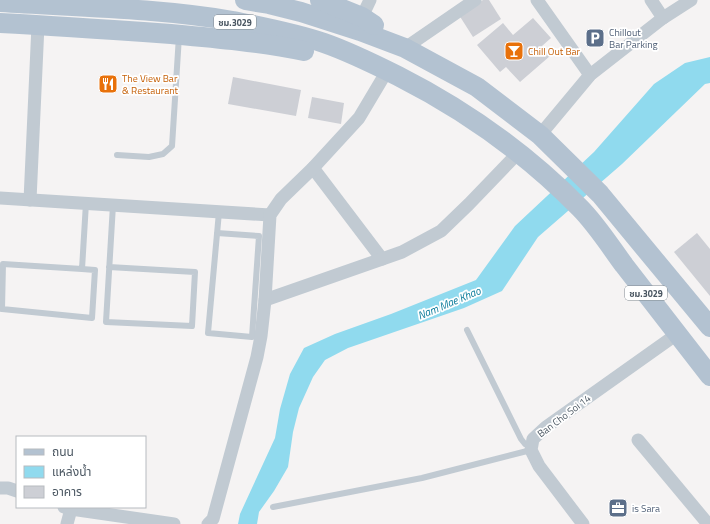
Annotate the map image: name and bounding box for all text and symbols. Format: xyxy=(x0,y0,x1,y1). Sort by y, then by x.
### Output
road number: ชม.3029 xyxy=(214,15,256,29)
place label: Chillout Bar Parking xyxy=(609,25,658,52)
parking icon: Chillout Bar Parking xyxy=(584,27,606,49)
bar icon: Chill Out Bar xyxy=(503,40,525,62)
place label: Chill Out Bar xyxy=(528,44,581,59)
place label: The View Bar & Restaurant xyxy=(122,71,178,98)
restaurant icon: The View Bar & Restaurant xyxy=(97,73,119,95)
water label: Nam Mae Khao xyxy=(415,282,483,323)
road number: ชม.3029 xyxy=(625,286,667,300)
street label: Ban Cho Soi 14 xyxy=(534,391,594,441)
legend xyxy=(16,436,146,508)
text: ถนน xyxy=(52,442,74,461)
text: แหล่งน้ำ xyxy=(52,462,91,481)
text: อาคาร xyxy=(52,482,82,501)
office icon: is Sara xyxy=(607,497,629,519)
place label: is Sara xyxy=(632,501,660,516)

